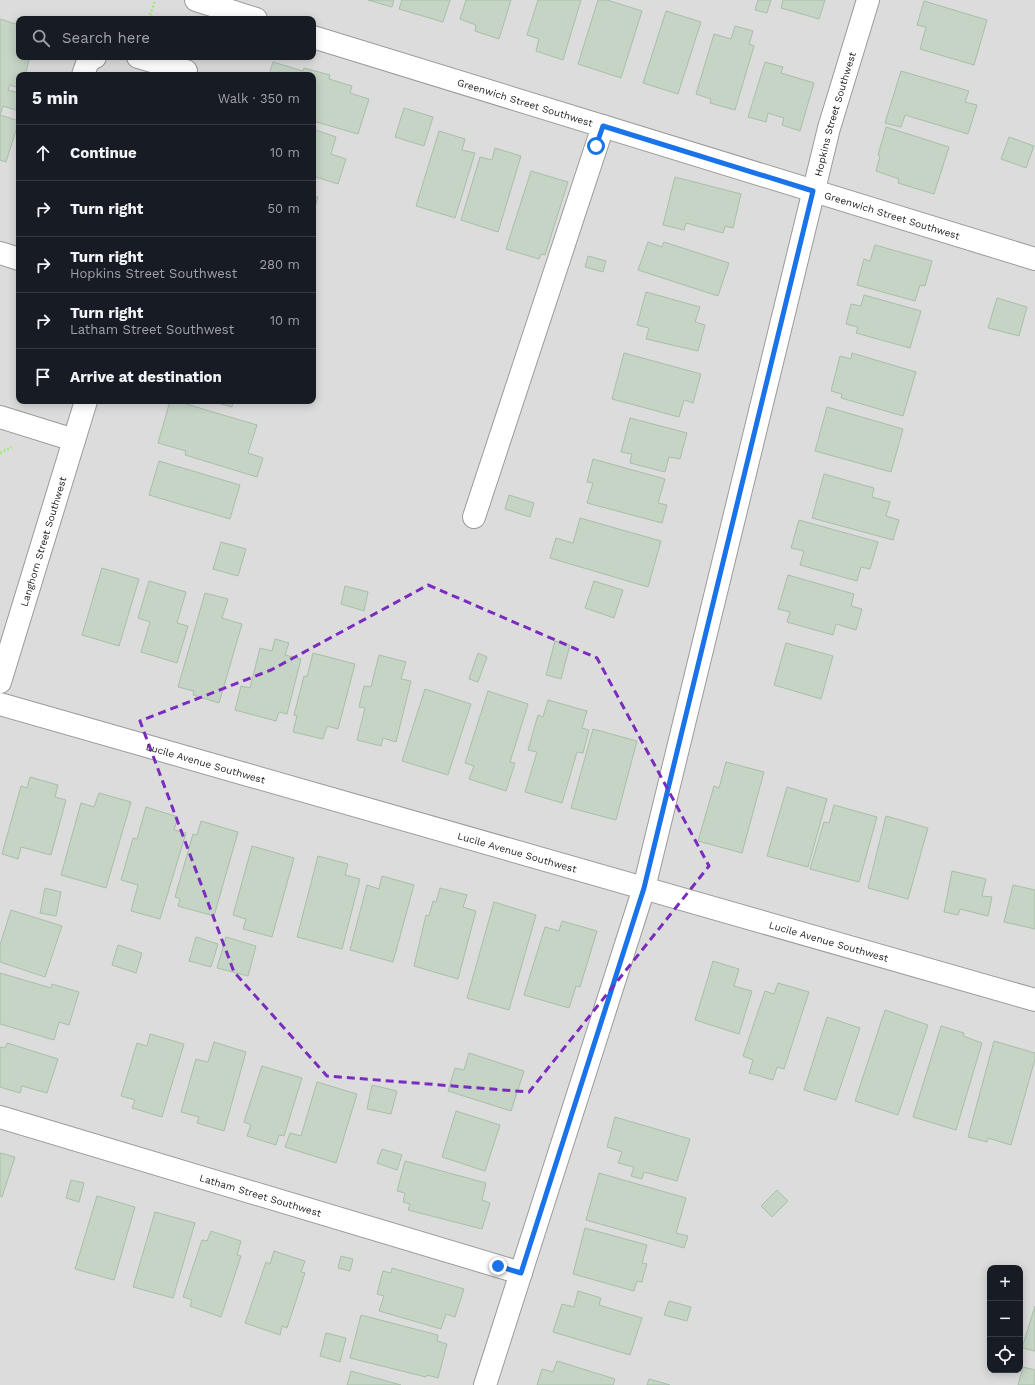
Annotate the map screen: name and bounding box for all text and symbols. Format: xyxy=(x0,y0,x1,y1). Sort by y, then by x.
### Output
search box xyxy=(16,16,316,60)
icon: search xyxy=(30,27,52,49)
text: Search here xyxy=(62,29,150,47)
street label: Hopkins Street Southwest xyxy=(812,50,858,177)
street label: Greenwich Street Southwest xyxy=(456,77,595,129)
text: 5 min xyxy=(32,88,78,108)
text: Walk · 350 m xyxy=(218,91,300,106)
route start xyxy=(587,137,605,155)
icon: ahead xyxy=(32,142,54,164)
text: Continue xyxy=(70,144,137,162)
text: 10 m xyxy=(270,145,300,160)
street label: Greenwich Street Southwest xyxy=(823,190,962,242)
icon: right xyxy=(32,198,54,220)
text: Turn right xyxy=(70,200,143,218)
text: 50 m xyxy=(268,201,300,216)
text: Turn right xyxy=(70,248,143,266)
icon: right xyxy=(32,254,54,276)
text: 280 m xyxy=(260,257,300,272)
text: Hopkins Street Southwest xyxy=(70,266,237,281)
text: Turn right xyxy=(70,304,143,322)
icon: right xyxy=(32,310,54,332)
text: 10 m xyxy=(270,313,300,328)
text: Latham Street Southwest xyxy=(70,322,234,337)
icon: arrive xyxy=(32,366,54,388)
text: Arrive at destination xyxy=(70,368,222,386)
street label: Langhorn Street Southwest xyxy=(18,475,69,608)
street label: Lucile Avenue Southwest xyxy=(145,741,267,786)
street label: Lucile Avenue Southwest xyxy=(456,830,579,875)
street label: Lucile Avenue Southwest xyxy=(768,919,890,964)
street label: Latham Street Southwest xyxy=(198,1172,323,1219)
route end xyxy=(489,1257,507,1275)
map controls xyxy=(987,1265,1023,1373)
button: + xyxy=(987,1265,1023,1301)
button: − xyxy=(987,1301,1023,1337)
button: locate xyxy=(987,1337,1023,1373)

